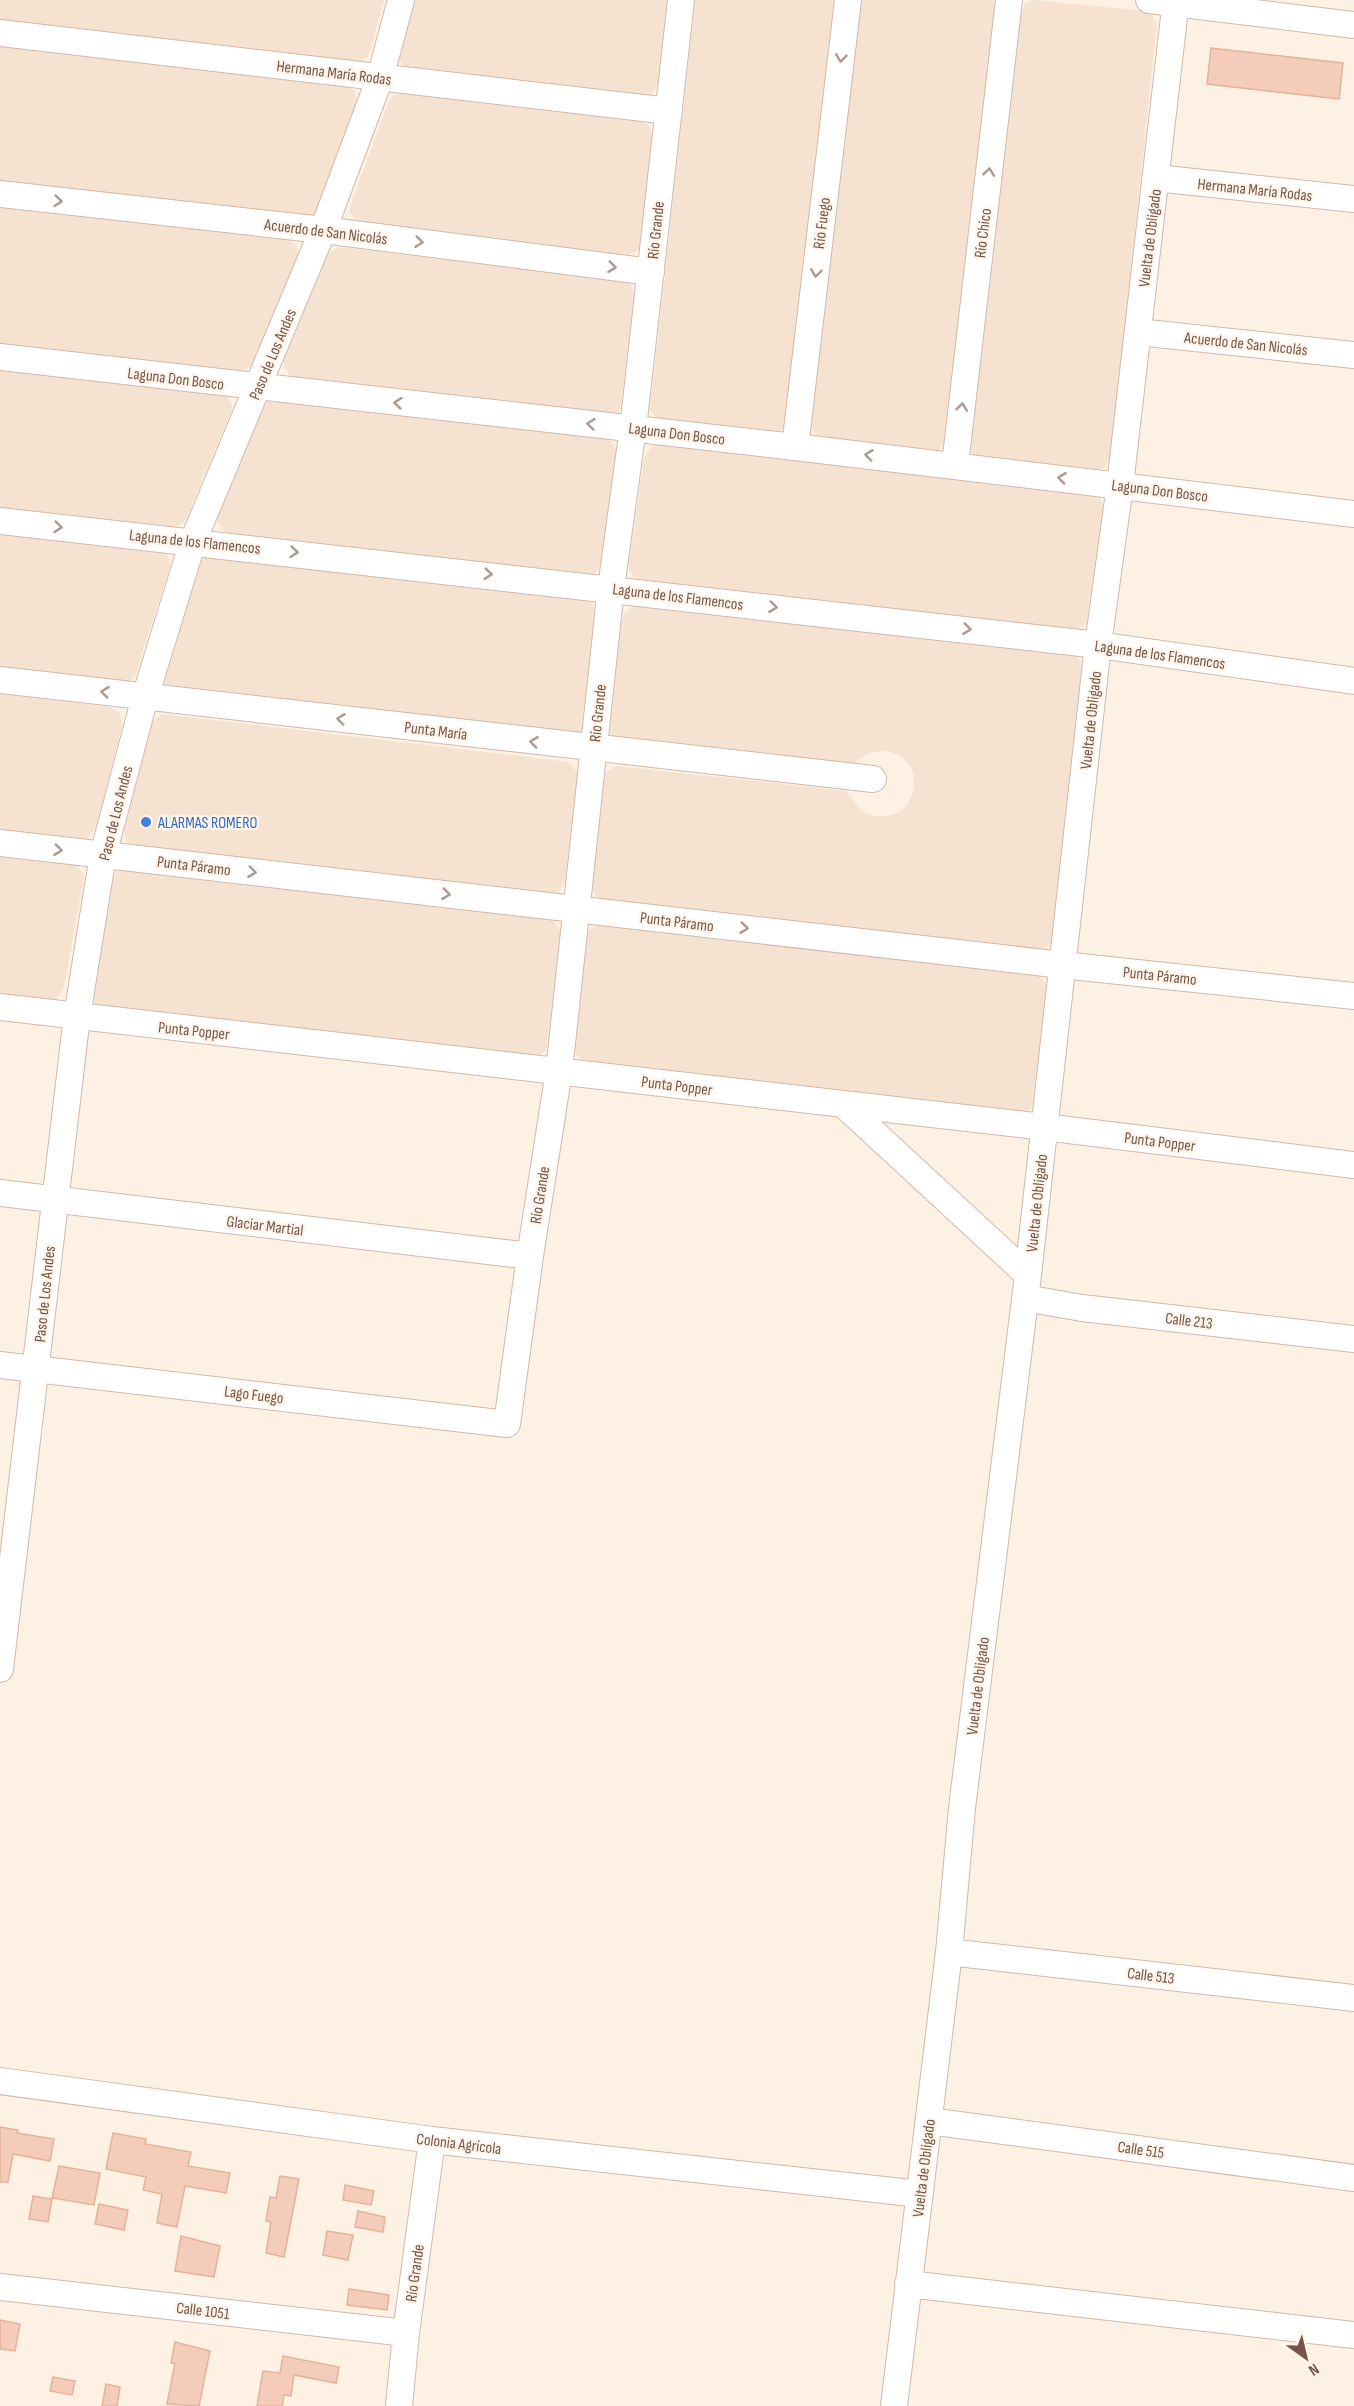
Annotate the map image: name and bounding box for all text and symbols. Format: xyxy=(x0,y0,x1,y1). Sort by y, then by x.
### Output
one-way arrow xyxy=(835,54,848,63)
street label: Hermana María Rodas xyxy=(275,57,393,90)
one-way arrow xyxy=(982,167,995,176)
street label: Hermana María Rodas xyxy=(1196,175,1314,206)
street label: Vuelta de Obligado xyxy=(1135,188,1166,288)
one-way arrow xyxy=(54,194,63,207)
street label: Río Fuego xyxy=(810,196,835,250)
street label: Río Grande xyxy=(644,200,669,260)
street label: Río Chico xyxy=(971,207,996,259)
street label: Acuerdo de San Nicolás xyxy=(262,215,389,249)
one-way arrow xyxy=(414,236,423,248)
one-way arrow xyxy=(608,260,617,272)
one-way arrow xyxy=(810,268,822,277)
street label: Paso de Los Andes xyxy=(246,306,301,403)
street label: Acuerdo de San Nicolás xyxy=(1182,328,1309,360)
street label: Laguna Don Bosco xyxy=(126,364,225,395)
one-way arrow xyxy=(393,397,402,410)
one-way arrow xyxy=(955,403,967,412)
one-way arrow xyxy=(587,418,596,430)
street label: Laguna Don Bosco xyxy=(627,419,726,450)
one-way arrow xyxy=(864,449,873,462)
one-way arrow xyxy=(1058,472,1067,485)
street label: Laguna Don Bosco xyxy=(1110,476,1209,507)
one-way arrow xyxy=(54,520,63,533)
street label: Laguna de los Flamencos xyxy=(128,526,262,559)
one-way arrow xyxy=(289,546,298,558)
one-way arrow xyxy=(483,568,492,580)
street label: Laguna de los Flamencos xyxy=(611,580,745,615)
one-way arrow xyxy=(768,600,778,613)
one-way arrow xyxy=(962,623,971,635)
street label: Laguna de los Flamencos xyxy=(1093,637,1227,674)
street label: Vuelta de Obligado xyxy=(1077,670,1106,770)
street label: Río Grande xyxy=(586,683,611,743)
one-way arrow xyxy=(101,686,110,699)
one-way arrow xyxy=(336,714,345,726)
street label: Punta María xyxy=(403,718,468,745)
one-way arrow xyxy=(530,736,539,749)
street label: Paso de Los Andes xyxy=(96,764,137,863)
place label: ALARMAS ROMERO xyxy=(157,814,257,833)
marker: ALARMAS ROMERO xyxy=(139,815,153,829)
one-way arrow xyxy=(54,843,63,855)
street label: Punta Páramo xyxy=(156,853,232,880)
one-way arrow xyxy=(247,865,256,878)
one-way arrow xyxy=(441,887,450,900)
street label: Punta Páramo xyxy=(639,909,715,936)
one-way arrow xyxy=(739,921,748,934)
street label: Punta Páramo xyxy=(1122,963,1198,990)
street label: Punta Popper xyxy=(157,1018,231,1045)
street label: Punta Popper xyxy=(640,1073,714,1100)
street label: Punta Popper xyxy=(1123,1129,1197,1156)
street label: Vuelta de Obligado xyxy=(1023,1153,1052,1253)
street label: Río Grande xyxy=(527,1165,554,1225)
street label: Glaciar Martial xyxy=(225,1212,304,1241)
street label: Paso de Los Andes xyxy=(31,1245,60,1343)
street label: Calle 213 xyxy=(1164,1309,1214,1334)
street label: Lago Fuego xyxy=(223,1382,285,1409)
street label: Vuelta de Obligado xyxy=(963,1636,994,1736)
street label: Calle 513 xyxy=(1126,1964,1175,1989)
street label: Vuelta de Obligado xyxy=(909,2118,940,2218)
street label: Colonia Agrícola xyxy=(415,2130,502,2159)
street label: Calle 515 xyxy=(1116,2138,1165,2163)
street label: Río Grande xyxy=(402,2243,429,2303)
street label: Calle 1051 xyxy=(175,2299,231,2324)
north arrow xyxy=(1276,2328,1336,2388)
text: N xyxy=(1305,2359,1322,2379)

